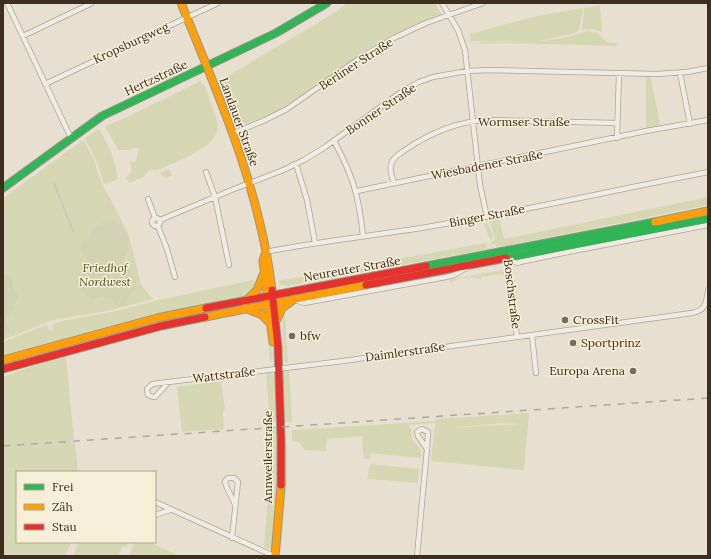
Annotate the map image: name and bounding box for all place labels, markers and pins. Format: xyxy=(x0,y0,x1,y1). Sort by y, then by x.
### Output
place label: CrossFit xyxy=(573,312,620,327)
marker: CrossFit xyxy=(560,315,570,325)
place label: bfw xyxy=(300,328,321,343)
marker: bfw xyxy=(287,331,297,341)
place label: Sportprinz xyxy=(581,335,641,350)
marker: Sportprinz xyxy=(568,338,578,348)
place label: Europa Arena xyxy=(549,363,625,378)
marker: Europa Arena xyxy=(628,366,638,376)

